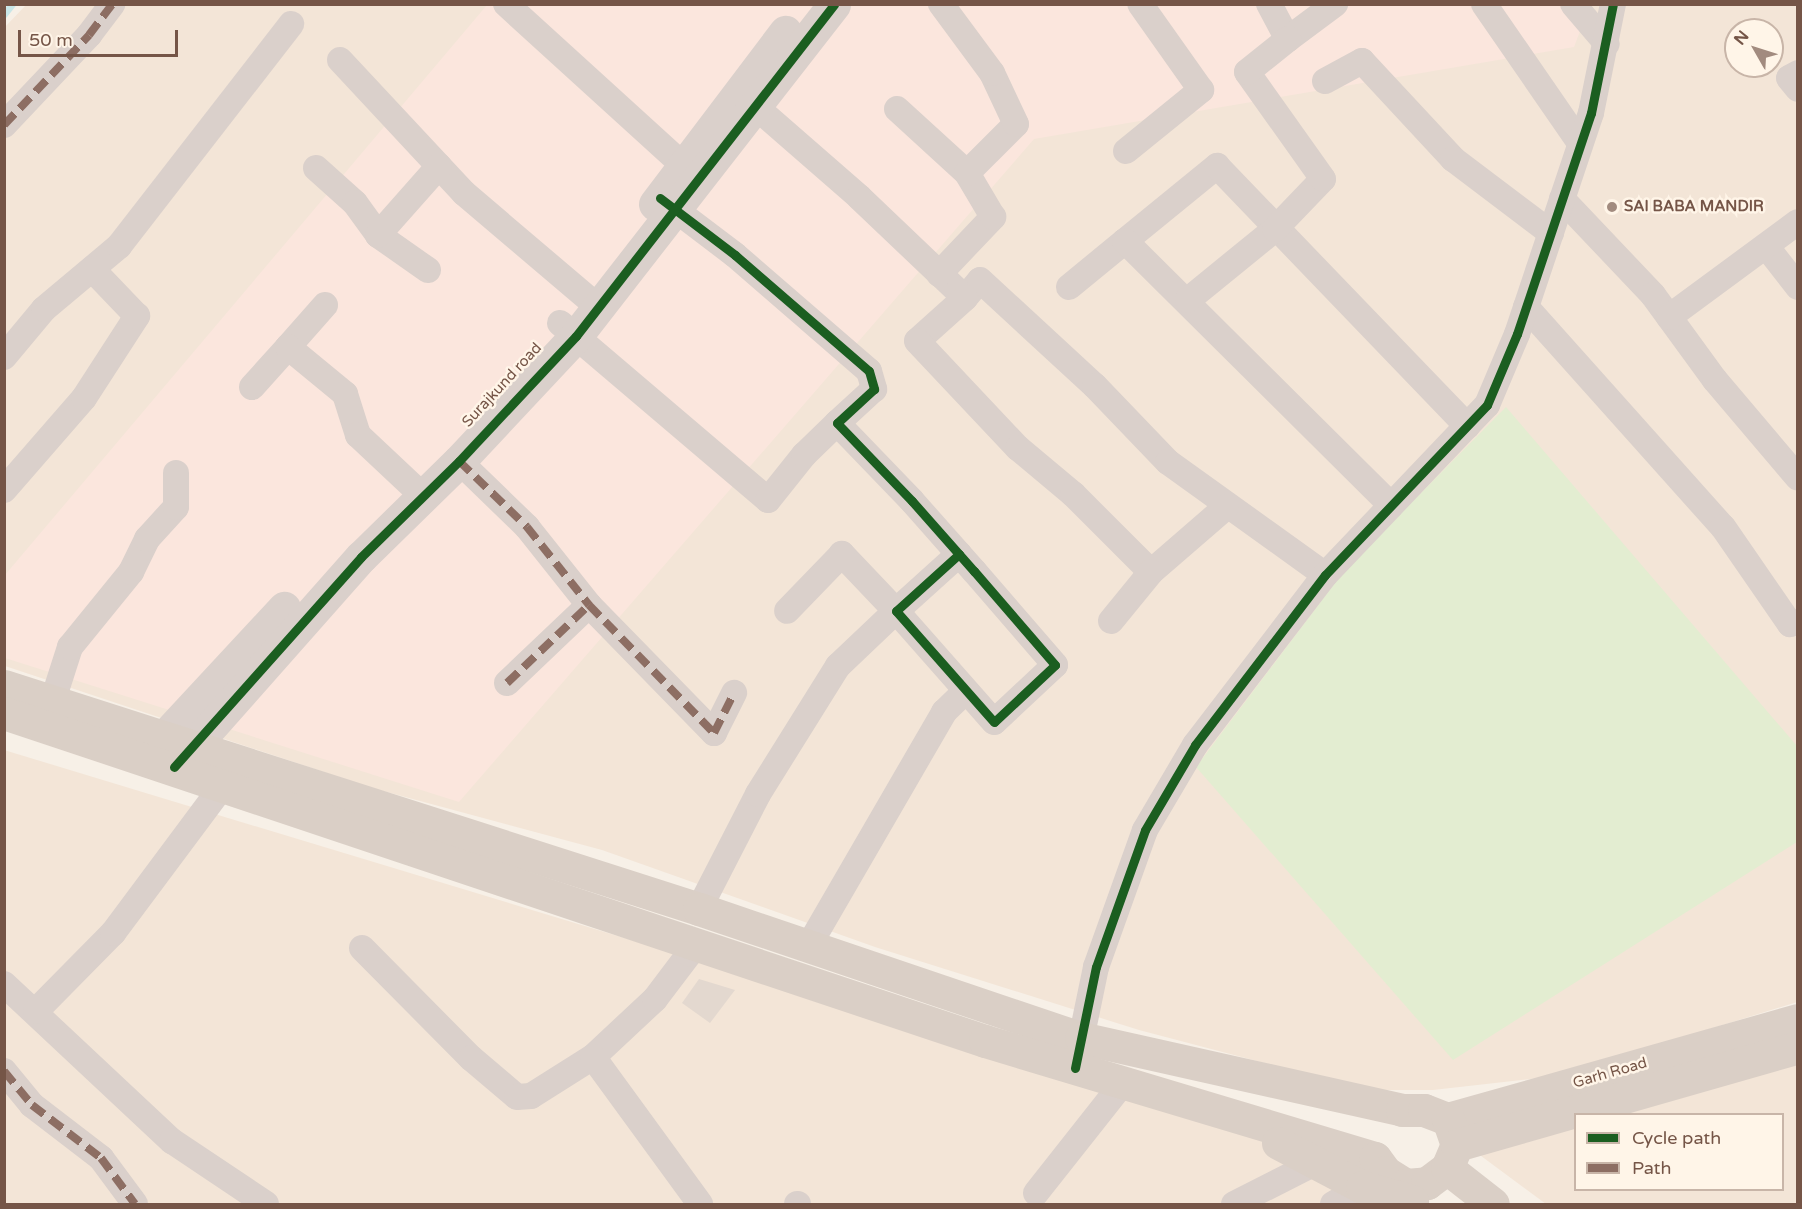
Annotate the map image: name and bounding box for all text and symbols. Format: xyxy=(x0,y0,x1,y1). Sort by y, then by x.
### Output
scale bar xyxy=(21,18,182,56)
north arrow xyxy=(1724,18,1784,78)
text: N xyxy=(1730,27,1753,49)
text: 50 m xyxy=(29,29,73,51)
place label: SAI BABA MANDIR xyxy=(1624,198,1764,216)
marker: SAI BABA MANDIR xyxy=(1605,200,1619,214)
street label: Surajkund road xyxy=(458,339,546,431)
street label: Garh Road xyxy=(1571,1054,1649,1092)
legend xyxy=(1574,1113,1784,1191)
text: Cycle path xyxy=(1632,1127,1721,1149)
text: Path xyxy=(1632,1157,1671,1179)

